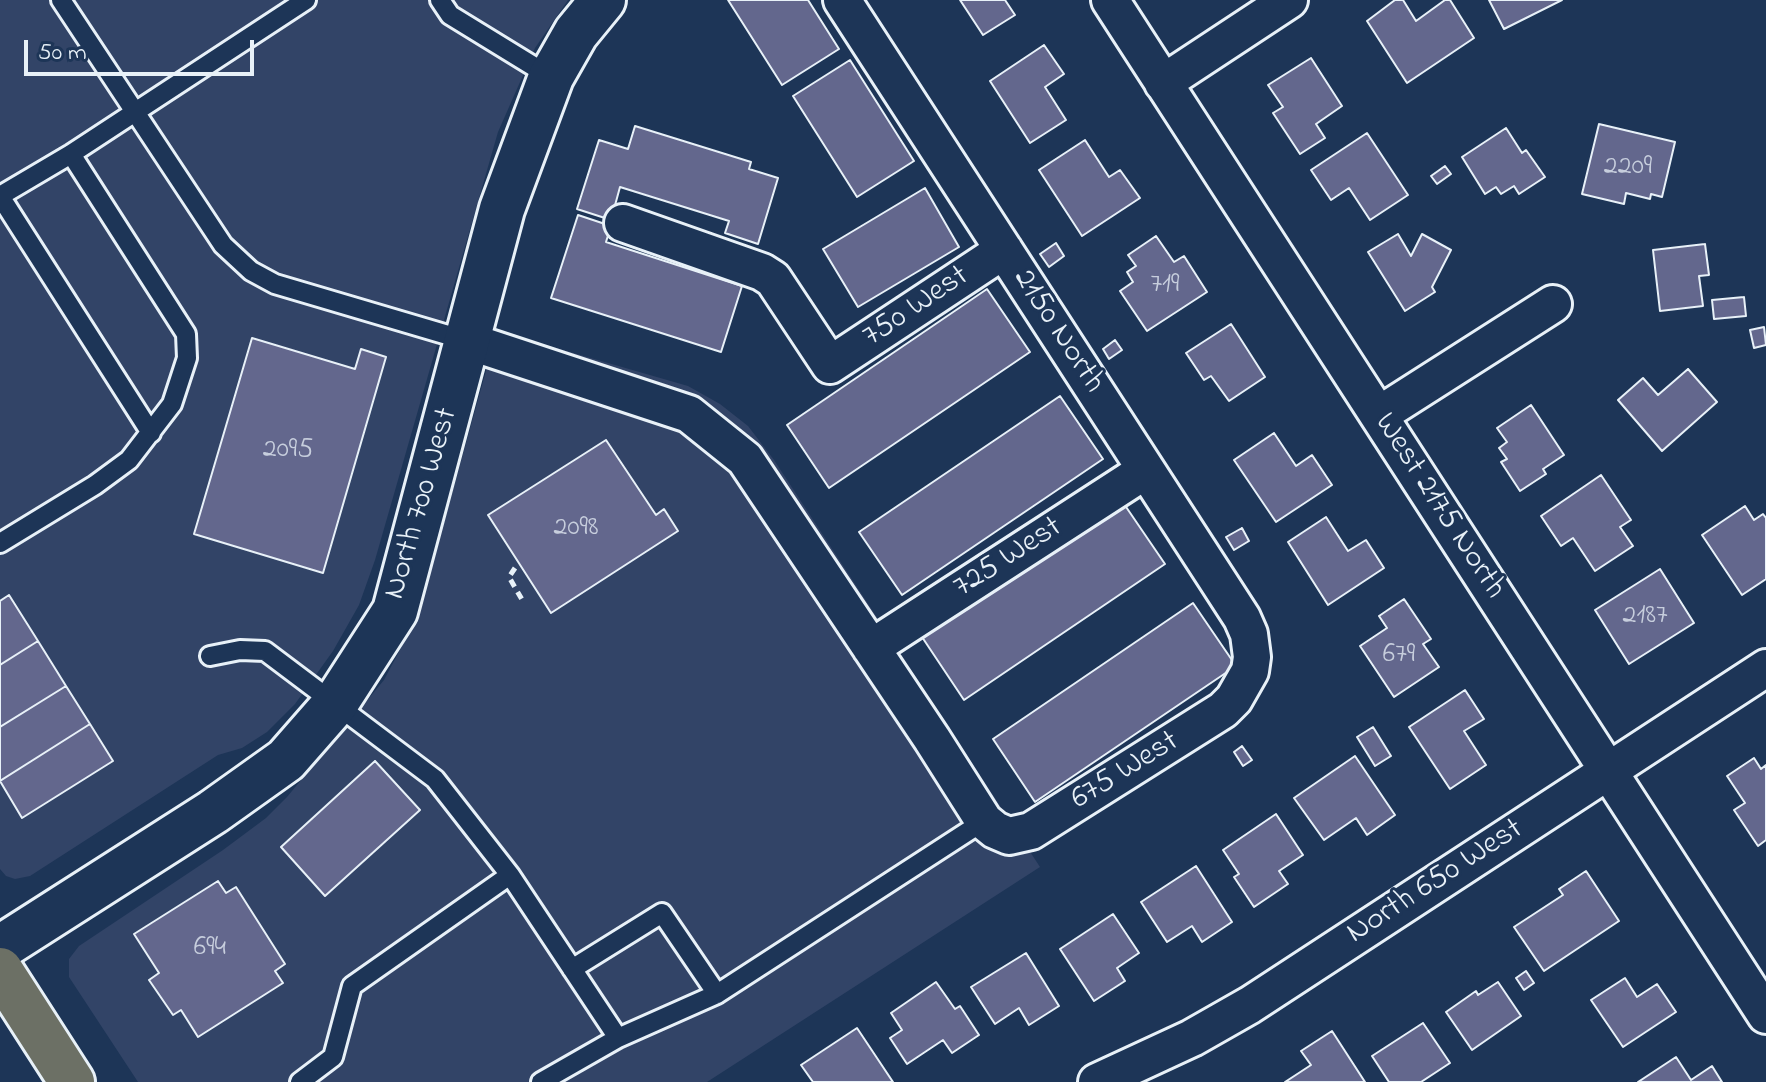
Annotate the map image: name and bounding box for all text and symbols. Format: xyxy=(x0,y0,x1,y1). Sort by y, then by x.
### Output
scale bar xyxy=(28,24,258,74)
text: 50 m xyxy=(38,36,87,71)
house number: 2209 xyxy=(1604,151,1652,185)
street label: 750 West xyxy=(857,259,977,357)
street label: 2150 North xyxy=(1003,263,1111,401)
house number: 719 xyxy=(1151,269,1179,303)
street label: North 700 West xyxy=(377,404,469,604)
street label: West 2175 North xyxy=(1364,407,1512,607)
house number: 2095 xyxy=(263,434,313,468)
street label: 725 West xyxy=(948,510,1070,608)
house number: 2098 xyxy=(554,512,598,546)
house number: 2187 xyxy=(1623,600,1667,634)
house number: 679 xyxy=(1383,639,1415,673)
street label: 675 West xyxy=(1065,724,1187,820)
street label: North 650 West xyxy=(1341,812,1531,954)
house number: 694 xyxy=(194,932,226,966)

